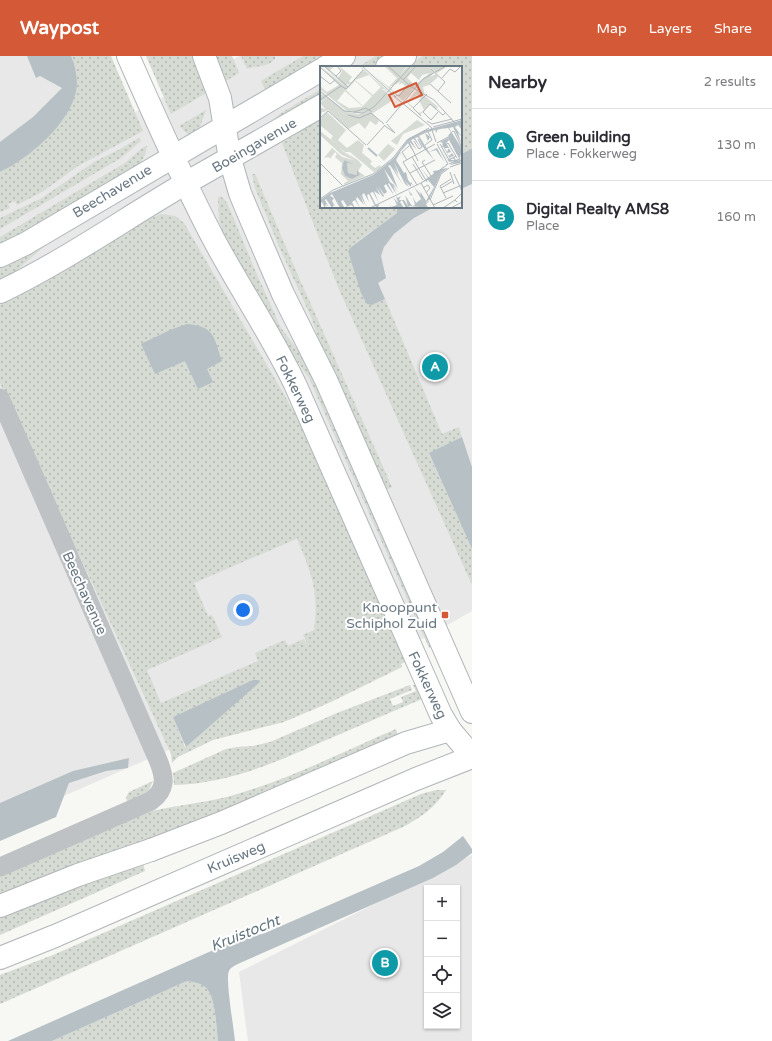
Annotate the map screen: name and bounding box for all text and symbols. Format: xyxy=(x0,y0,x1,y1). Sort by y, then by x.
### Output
text: Waypost xyxy=(20,17,99,39)
text: Map xyxy=(597,20,627,37)
text: Layers xyxy=(649,20,692,37)
text: Share xyxy=(714,20,752,37)
inset map xyxy=(320,66,462,208)
text: Nearby xyxy=(488,72,547,93)
text: 2 results xyxy=(704,74,756,90)
street label: Boeingavenue xyxy=(209,114,300,177)
text: Green building xyxy=(526,128,631,146)
text: A xyxy=(496,137,506,153)
text: 130 m xyxy=(716,137,756,153)
text: Place · Fokkerweg xyxy=(526,146,637,162)
street label: Beechavenue xyxy=(70,161,155,222)
text: Digital Realty AMS8 xyxy=(526,200,669,218)
text: B xyxy=(496,209,506,225)
text: 160 m xyxy=(716,209,756,225)
text: Place xyxy=(526,218,559,234)
pin: A xyxy=(422,352,448,382)
street label: Fokkerweg xyxy=(272,353,319,426)
street label: Beechavenue xyxy=(59,549,111,638)
place label: Knooppunt Schiphol Zuid xyxy=(346,599,438,632)
your location xyxy=(233,600,253,620)
marker: Knooppunt Schiphol Zuid xyxy=(440,610,450,620)
street label: Fokkerweg xyxy=(404,649,451,722)
street label: Kruisweg xyxy=(205,838,268,877)
map controls xyxy=(424,885,460,1029)
button: + xyxy=(424,885,460,921)
water label: Kruistocht xyxy=(208,910,284,955)
button: − xyxy=(424,921,460,957)
pin: B xyxy=(372,948,398,978)
button: locate xyxy=(424,957,460,993)
button: layers xyxy=(424,993,460,1029)

